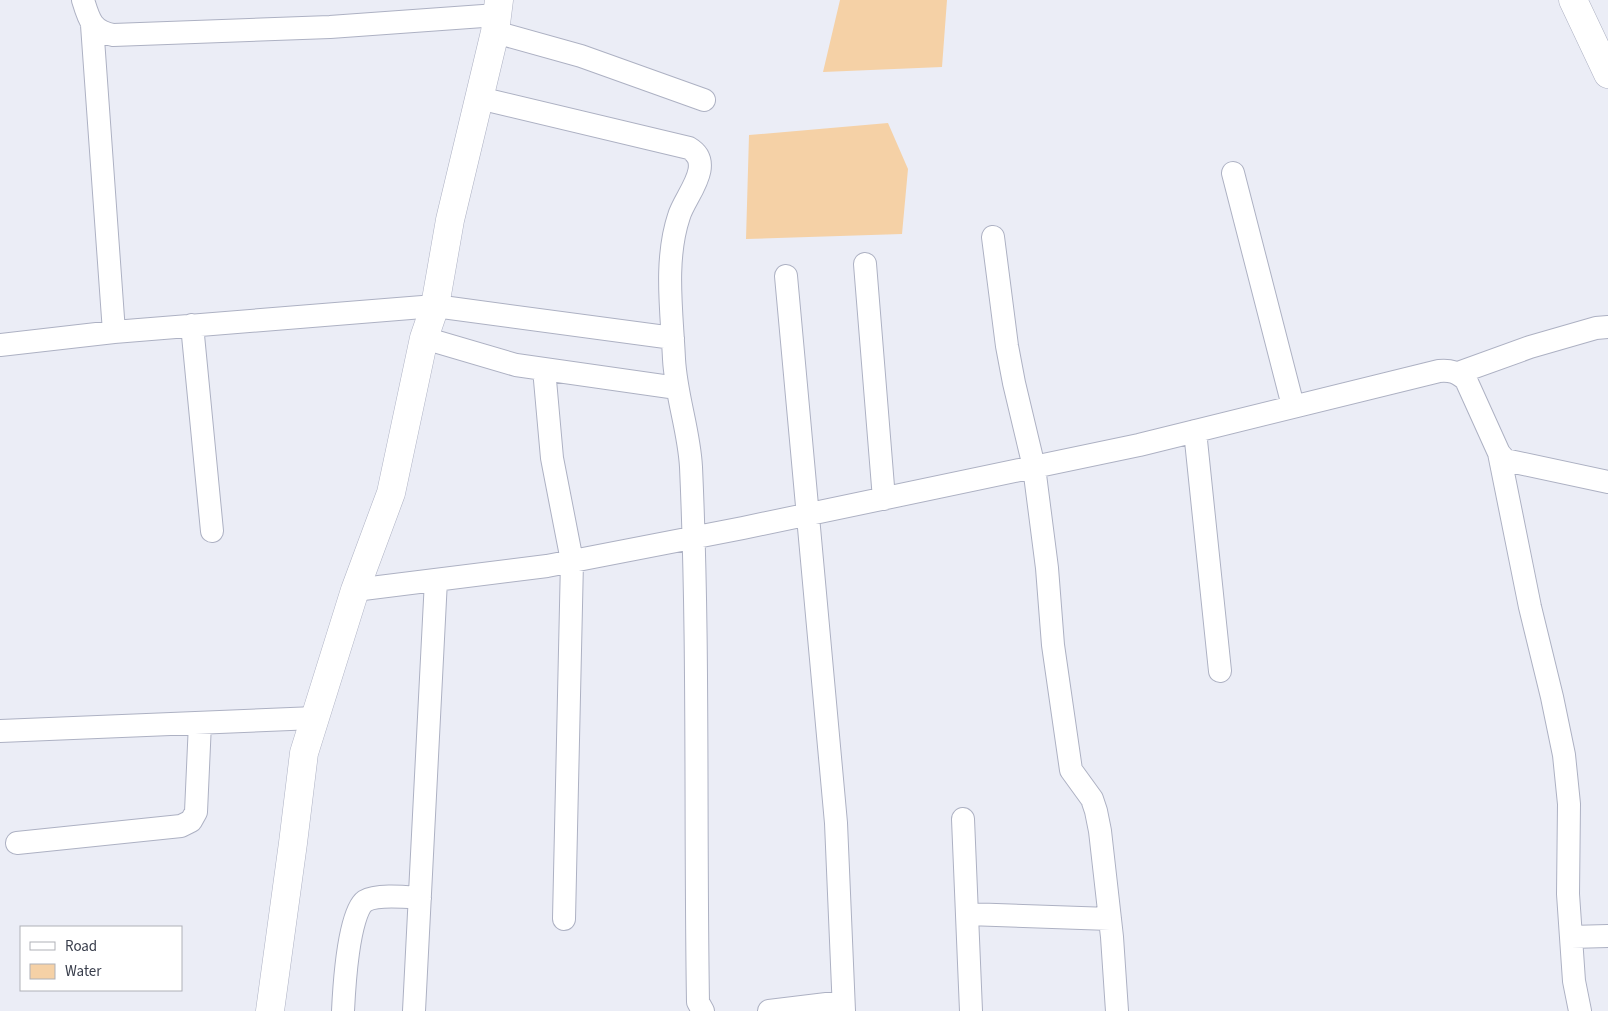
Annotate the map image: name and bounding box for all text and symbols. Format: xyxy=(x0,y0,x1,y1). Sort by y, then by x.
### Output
legend xyxy=(20,926,182,991)
text: Road xyxy=(65,936,97,957)
text: Water xyxy=(65,961,102,982)

